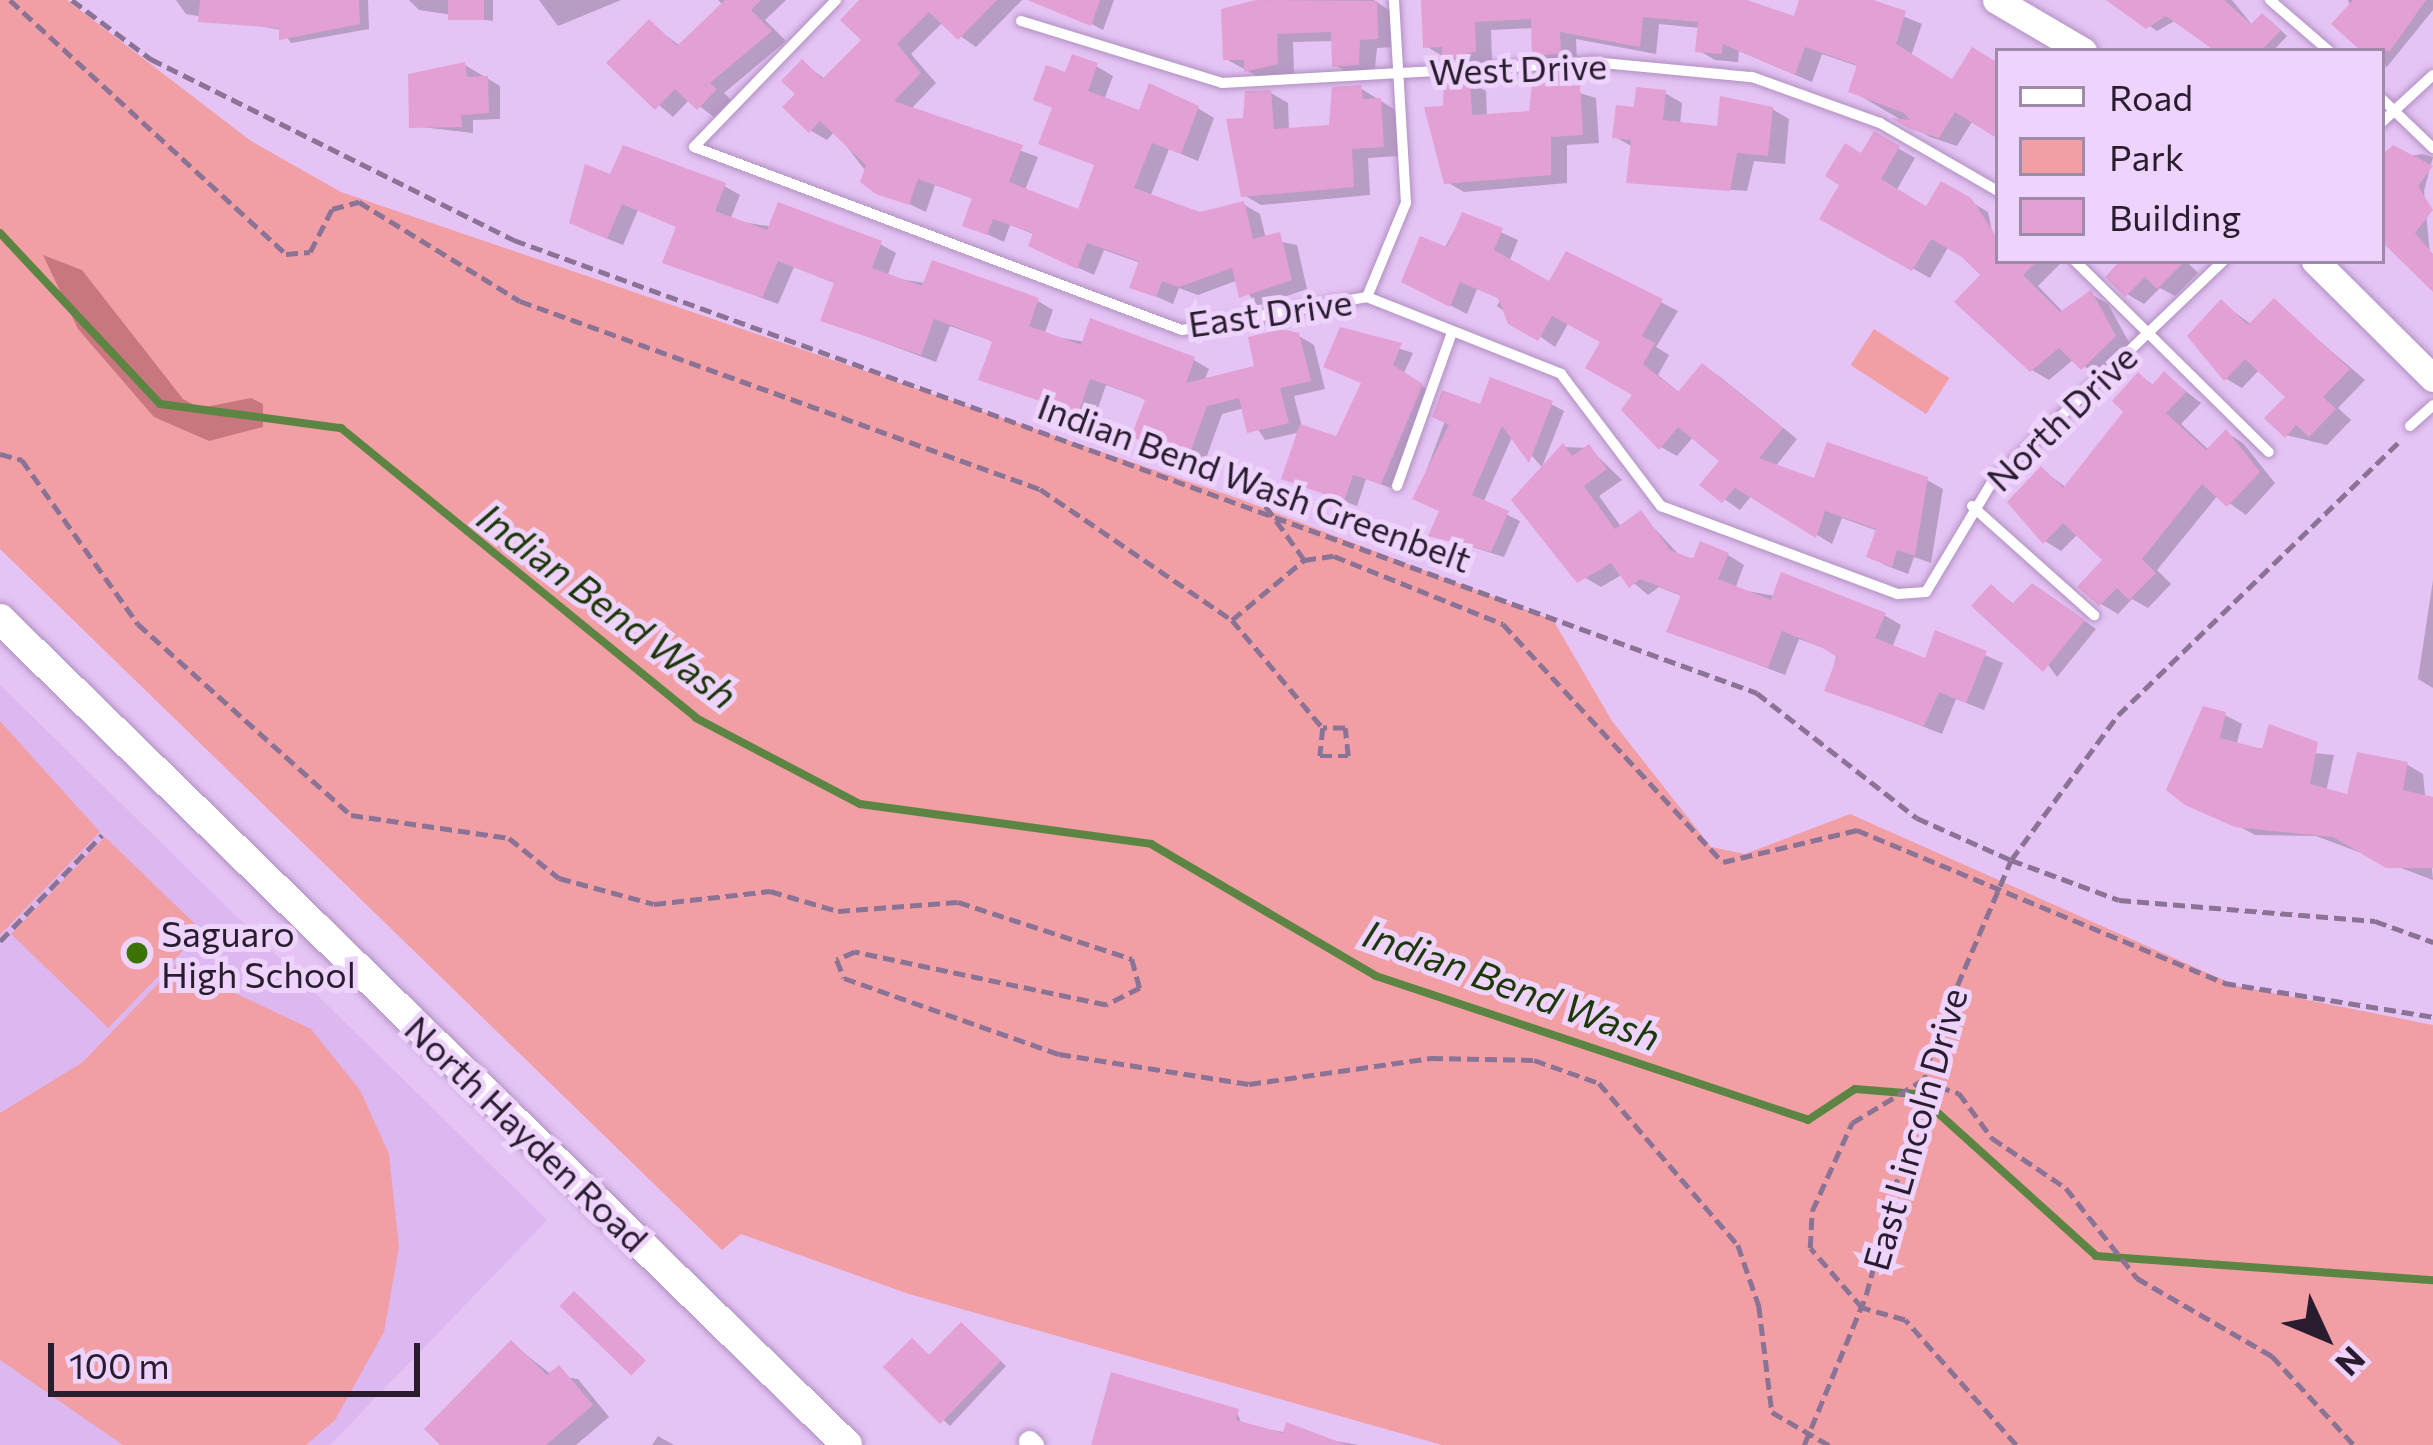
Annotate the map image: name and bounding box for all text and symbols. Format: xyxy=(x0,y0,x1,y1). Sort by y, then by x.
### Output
street label: West Drive xyxy=(1428,43,1608,93)
legend xyxy=(1995,48,2385,264)
text: Road xyxy=(2109,74,2193,118)
text: Park xyxy=(2109,134,2184,178)
text: Building xyxy=(2109,194,2241,238)
street label: East Drive xyxy=(1185,279,1355,345)
street label: North Drive xyxy=(1977,335,2145,499)
street label: Indian Bend Wash Greenbelt xyxy=(1032,383,1478,581)
water label: Indian Bend Wash xyxy=(469,492,747,718)
water label: Indian Bend Wash xyxy=(1357,909,1667,1059)
place label: Saguaro High School xyxy=(161,910,356,995)
marker: Saguaro High School xyxy=(124,940,150,966)
street label: East Lincoln Drive xyxy=(1853,983,1975,1275)
street label: North Hayden Road xyxy=(397,1006,657,1260)
north arrow xyxy=(2265,1277,2385,1397)
scale bar xyxy=(54,1319,426,1393)
text: N xyxy=(2328,1339,2375,1385)
text: 100 m xyxy=(69,1342,170,1386)

